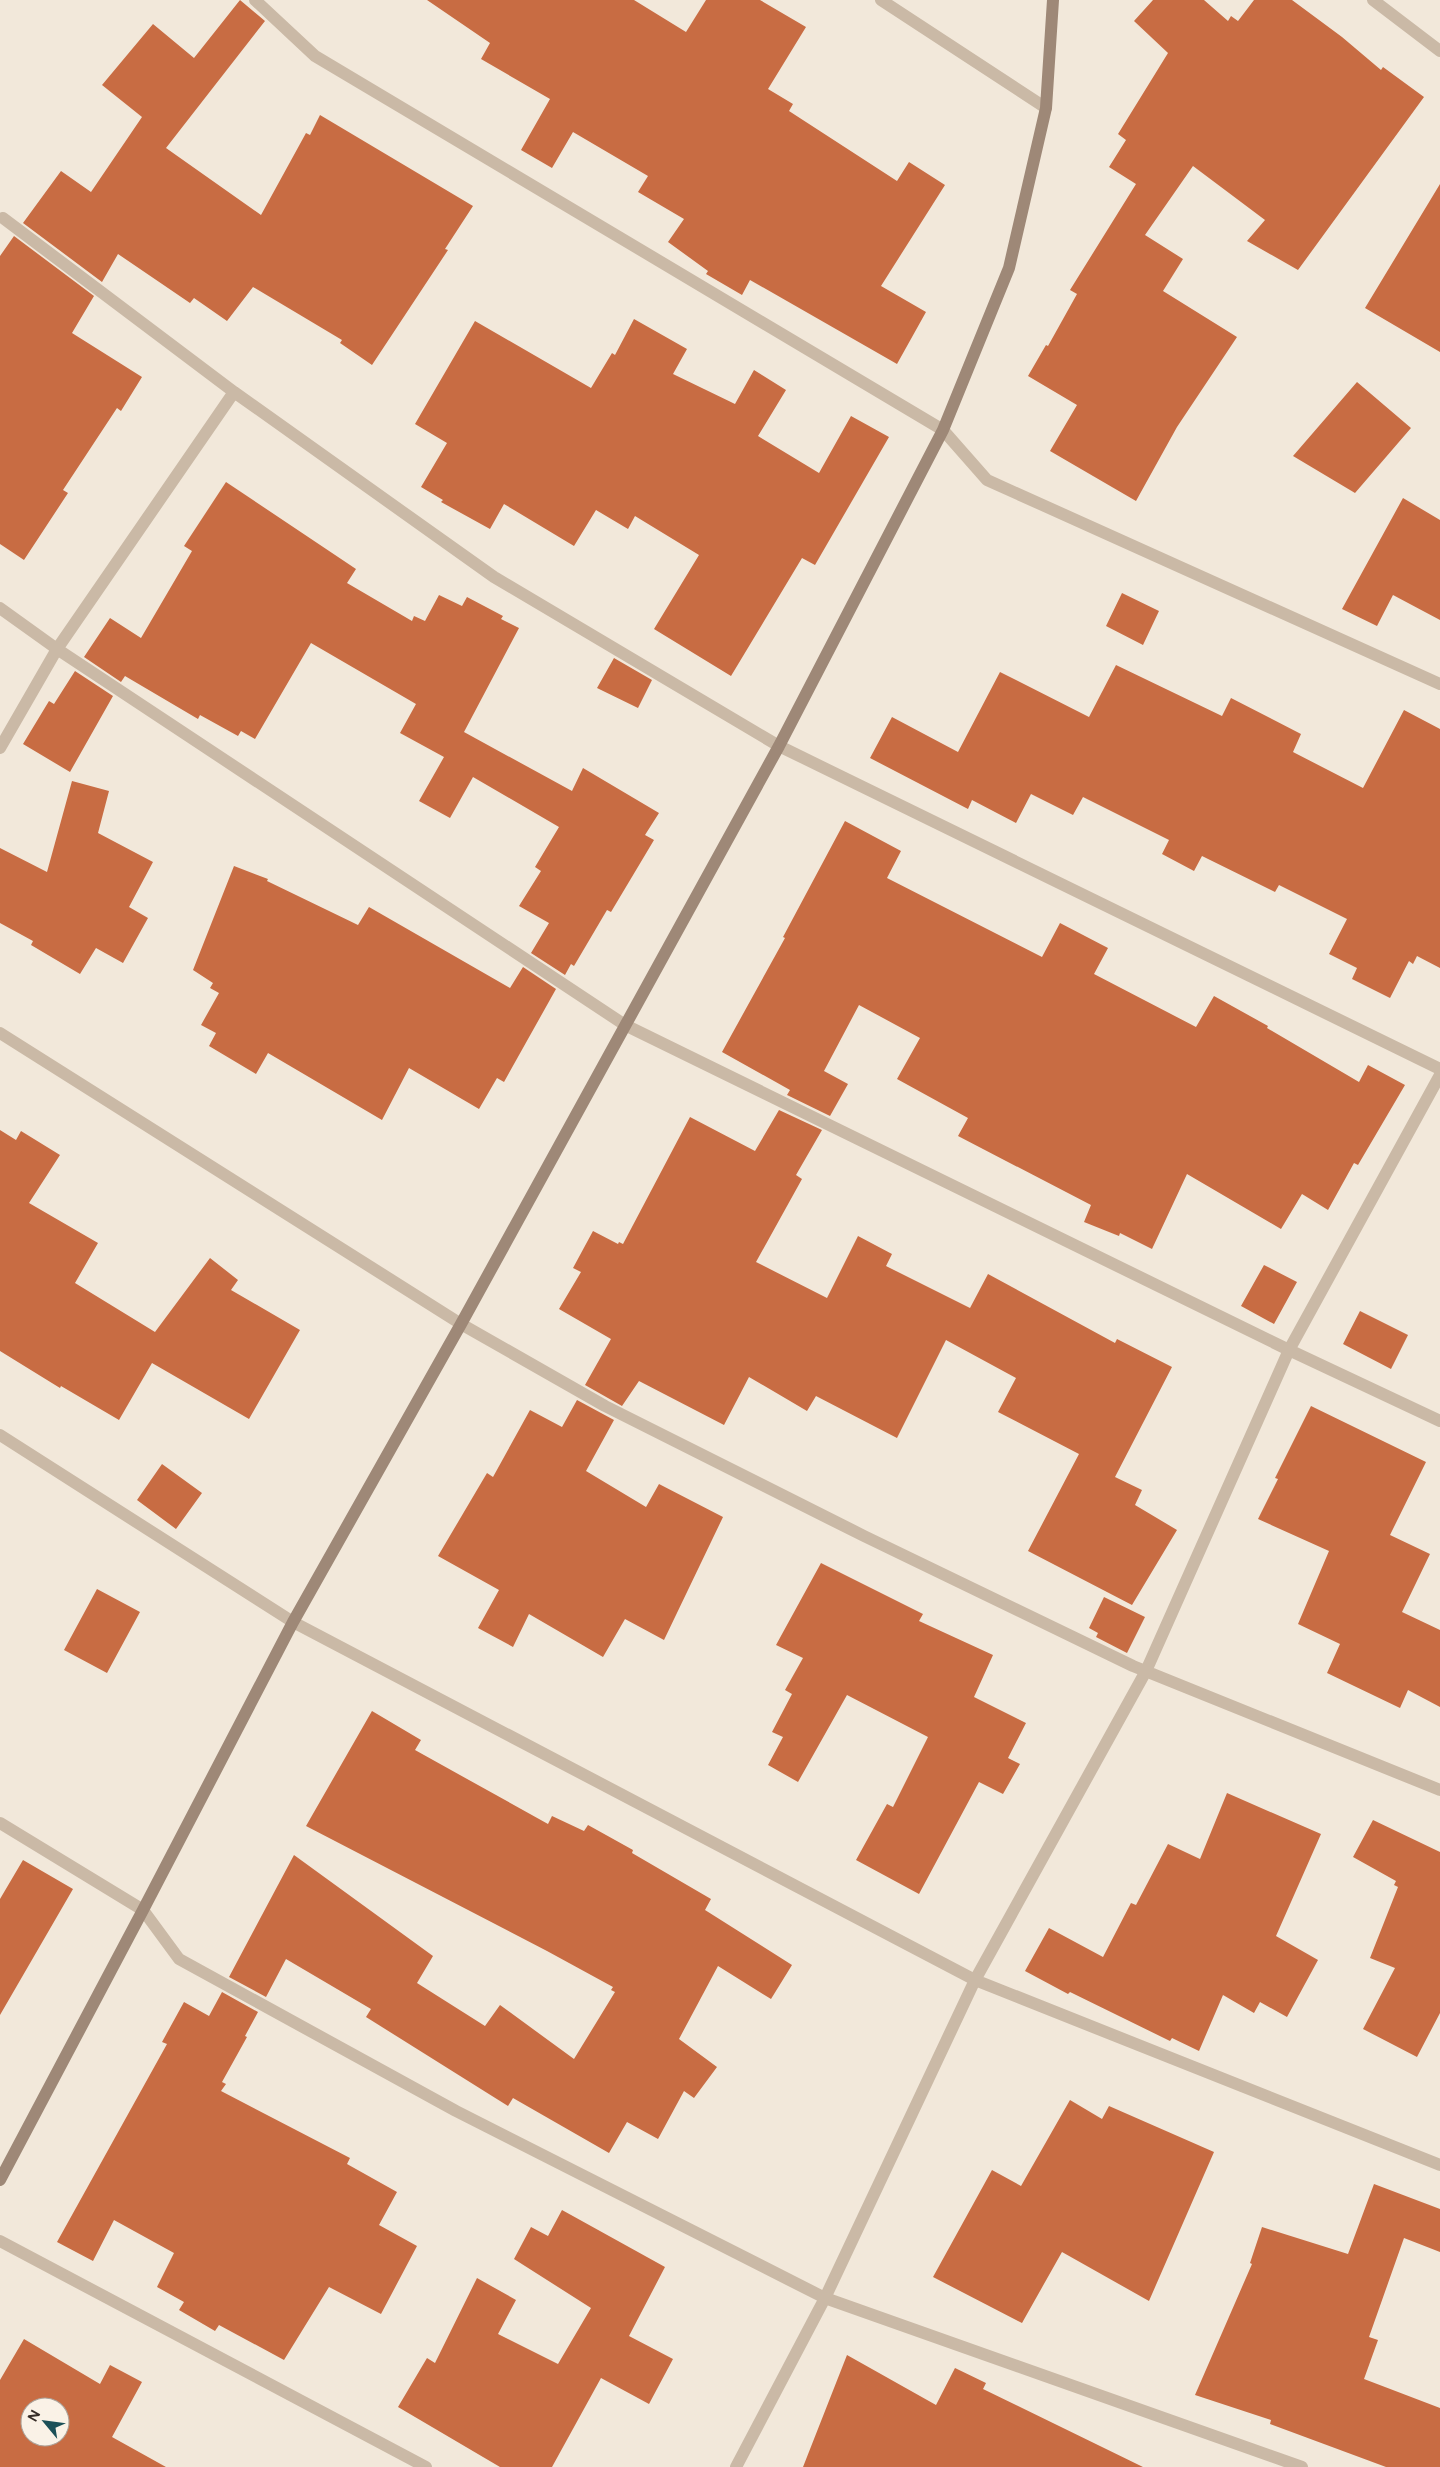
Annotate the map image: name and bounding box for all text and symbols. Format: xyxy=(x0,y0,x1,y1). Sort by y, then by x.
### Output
north arrow xyxy=(20,2397,70,2447)
text: N xyxy=(24,2407,44,2425)

